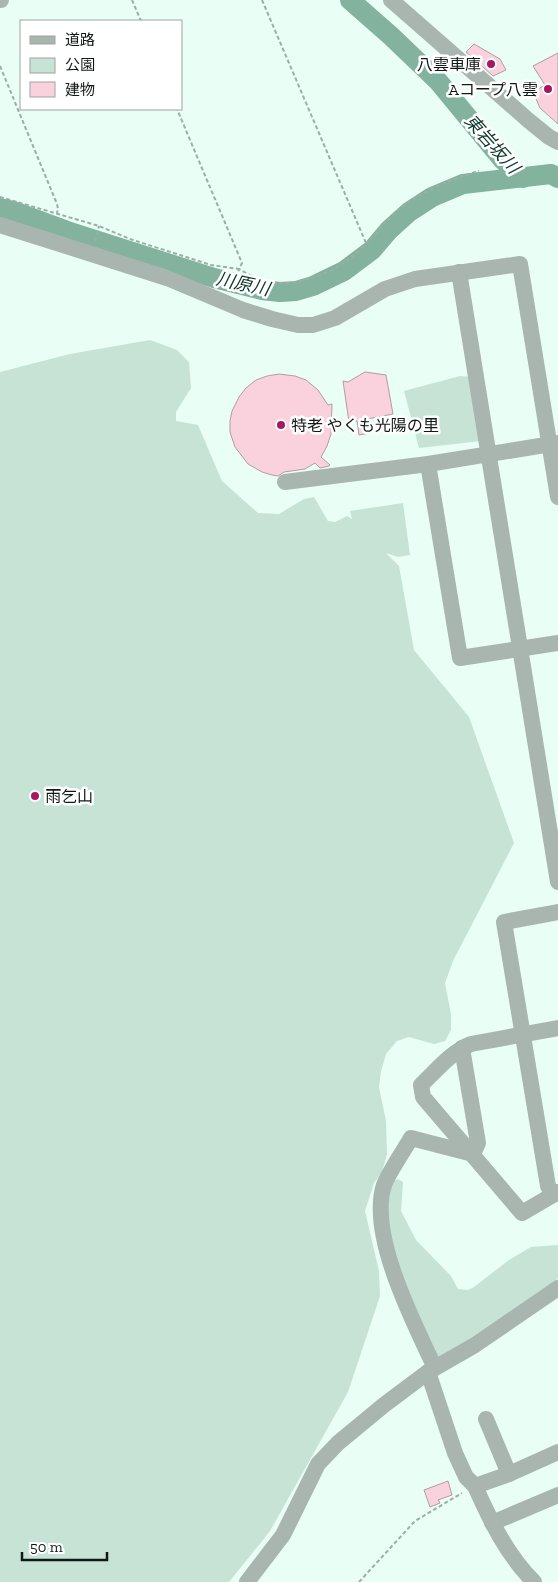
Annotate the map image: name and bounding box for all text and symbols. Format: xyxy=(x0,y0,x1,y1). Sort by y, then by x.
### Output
legend xyxy=(20,20,182,110)
text: 道路 xyxy=(65,31,95,49)
place label: 八雲車庫 xyxy=(417,55,481,74)
text: 公園 xyxy=(65,56,95,74)
marker: 八雲車庫 xyxy=(485,58,497,70)
place label: Aコープ八雲 xyxy=(449,80,538,99)
text: 建物 xyxy=(65,81,95,99)
marker: Aコープ八雲 xyxy=(542,83,554,95)
water label: 東岩坂川 xyxy=(460,110,526,180)
water label: 川原川 xyxy=(214,268,274,301)
place label: 特老 やくも光陽の里 xyxy=(291,416,439,435)
marker: 特老 やくも光陽の里 xyxy=(275,419,287,431)
place label: 雨乞山 xyxy=(45,787,93,806)
marker: 雨乞山 xyxy=(29,790,41,802)
scale bar xyxy=(22,1530,108,1562)
text: 50 m xyxy=(30,1538,63,1556)

